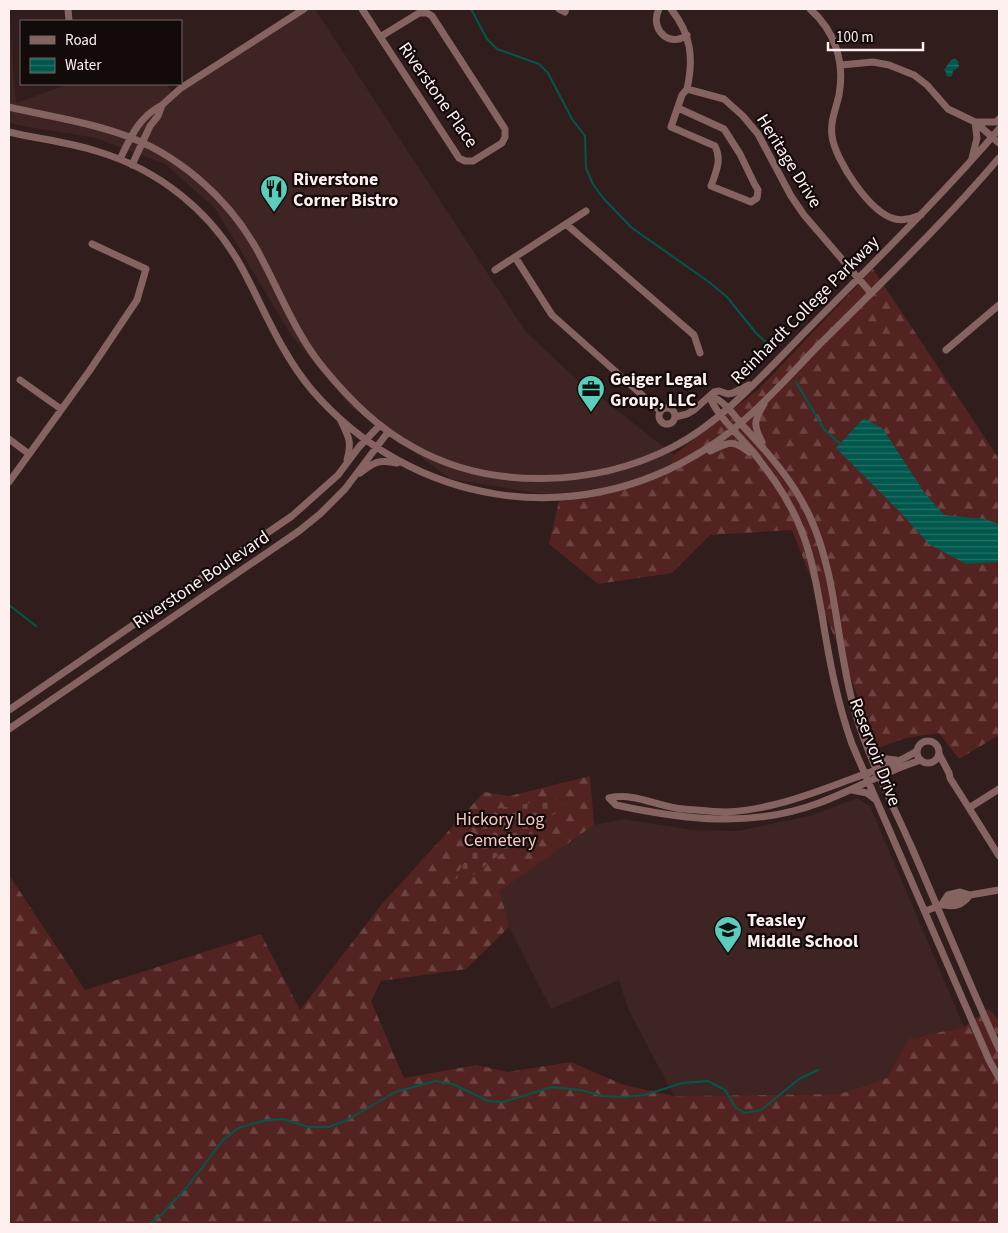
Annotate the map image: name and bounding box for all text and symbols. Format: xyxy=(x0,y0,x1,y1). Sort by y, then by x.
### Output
legend xyxy=(20,20,182,85)
scale bar xyxy=(828,20,923,52)
text: 100 m xyxy=(836,27,874,48)
text: Road xyxy=(65,30,97,51)
street label: Riverstone Place xyxy=(392,37,484,153)
text: Water xyxy=(65,55,102,76)
street label: Heritage Drive xyxy=(750,109,828,213)
place label: Riverstone Corner Bistro xyxy=(293,167,398,213)
restaurant icon: Riverstone Corner Bistro xyxy=(259,174,289,213)
street label: Reinhardt College Parkway xyxy=(725,230,885,390)
place label: Geiger Legal Group, LLC xyxy=(610,367,707,413)
office icon: Geiger Legal Group, LLC xyxy=(576,374,606,413)
street label: Riverstone Boulevard xyxy=(128,525,274,635)
street label: Reservoir Drive xyxy=(843,695,907,810)
park label: Hickory Log Cemetery xyxy=(456,807,544,853)
place label: Teasley Middle School xyxy=(747,908,858,954)
school or university icon: Teasley Middle School xyxy=(713,915,743,954)

